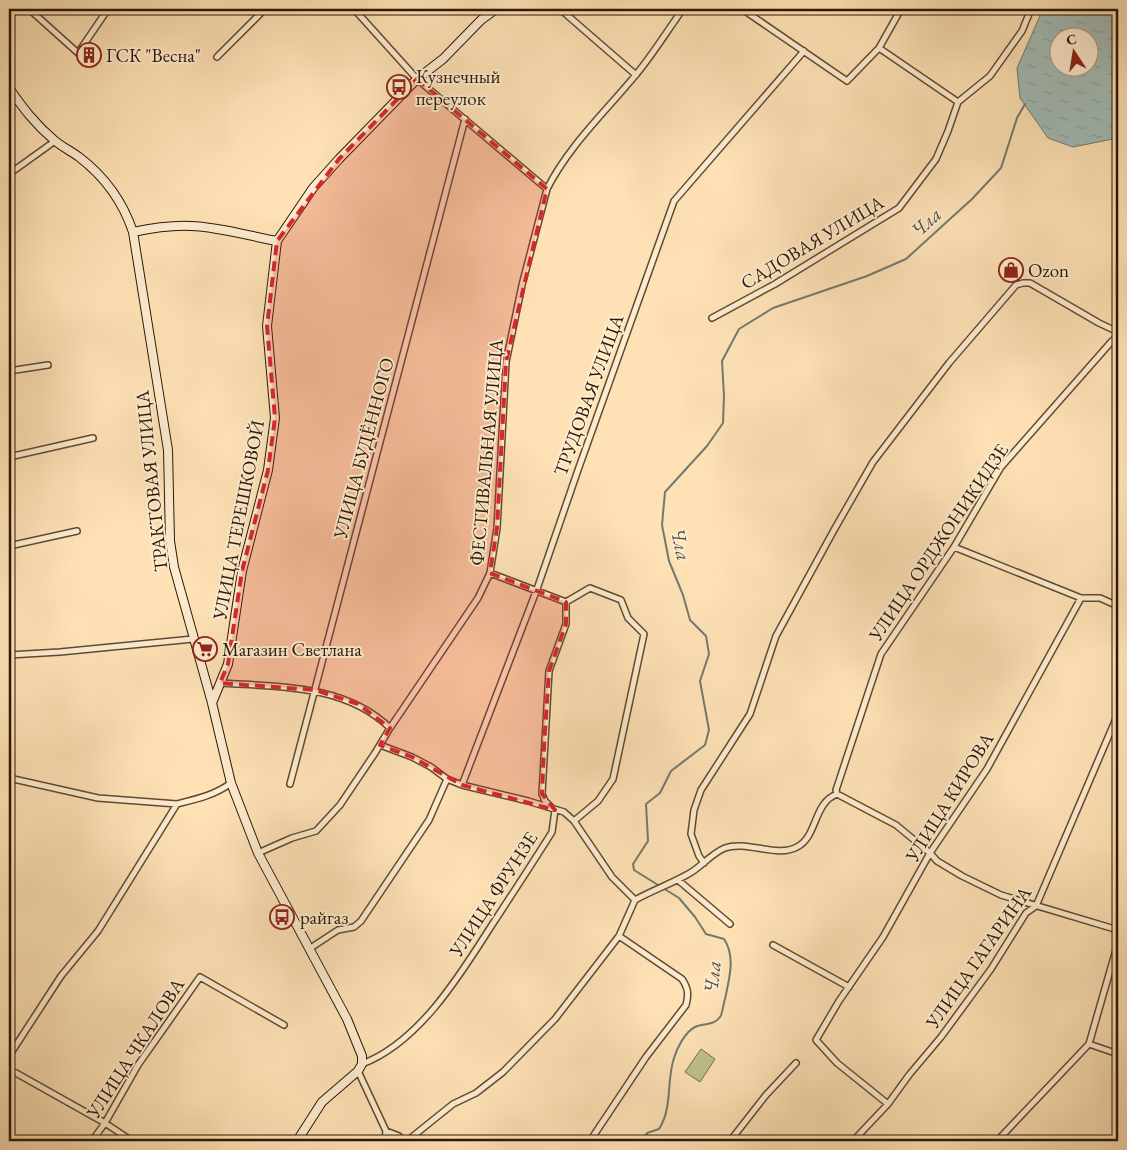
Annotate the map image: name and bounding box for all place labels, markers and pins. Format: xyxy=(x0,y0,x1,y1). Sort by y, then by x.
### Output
building icon: ГСК "Весна" xyxy=(76,42,102,68)
place label: ГСК "Весна" xyxy=(106,43,201,68)
place label: Кузнечный переулок xyxy=(416,64,500,111)
bus stop icon: Кузнечный переулок xyxy=(386,74,412,100)
shop icon: Ozon xyxy=(998,257,1024,283)
place label: Ozon xyxy=(1028,258,1069,283)
supermarket icon: Магазин Светлана xyxy=(192,636,218,662)
place label: Магазин Светлана xyxy=(222,637,362,662)
bus stop icon: райгаз xyxy=(269,904,295,930)
place label: райгаз xyxy=(300,905,348,930)

